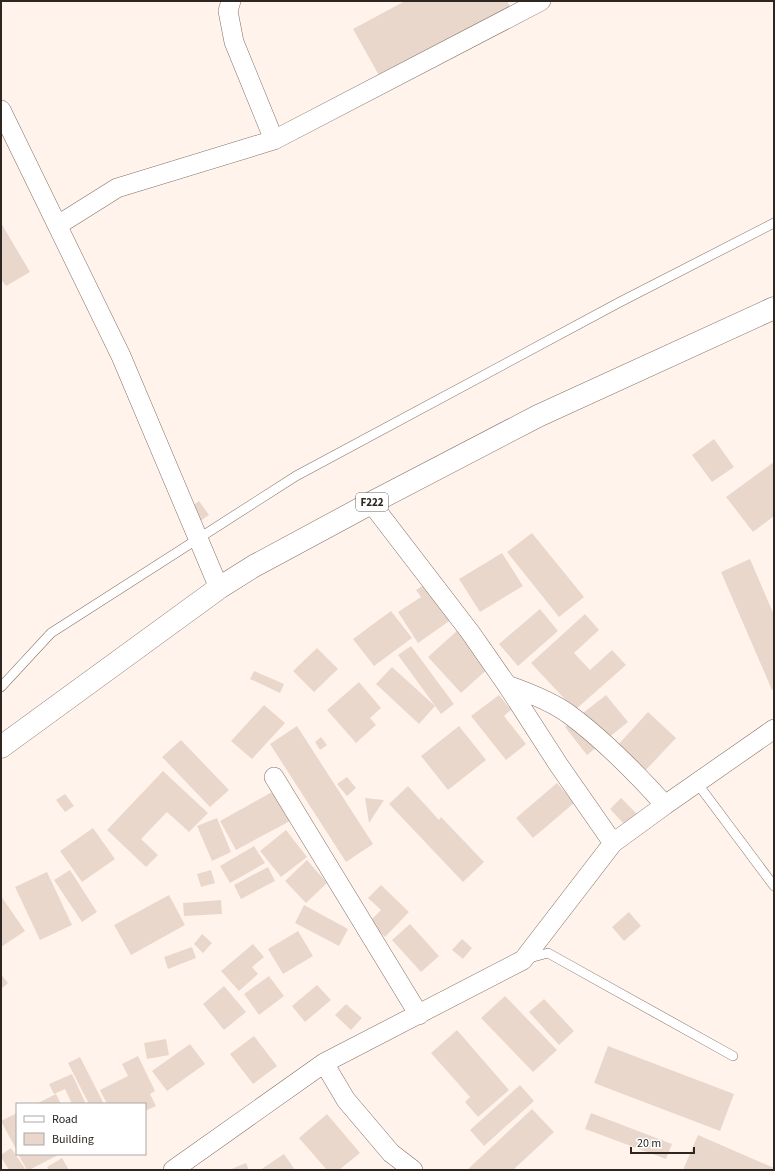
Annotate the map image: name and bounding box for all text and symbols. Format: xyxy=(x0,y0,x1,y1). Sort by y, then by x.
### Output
road number: F222 xyxy=(356,493,388,511)
legend xyxy=(16,1103,146,1155)
text: Road xyxy=(52,1111,78,1128)
scale bar xyxy=(631,1129,694,1155)
text: Building xyxy=(52,1131,94,1148)
text: 20 m xyxy=(637,1135,661,1152)

